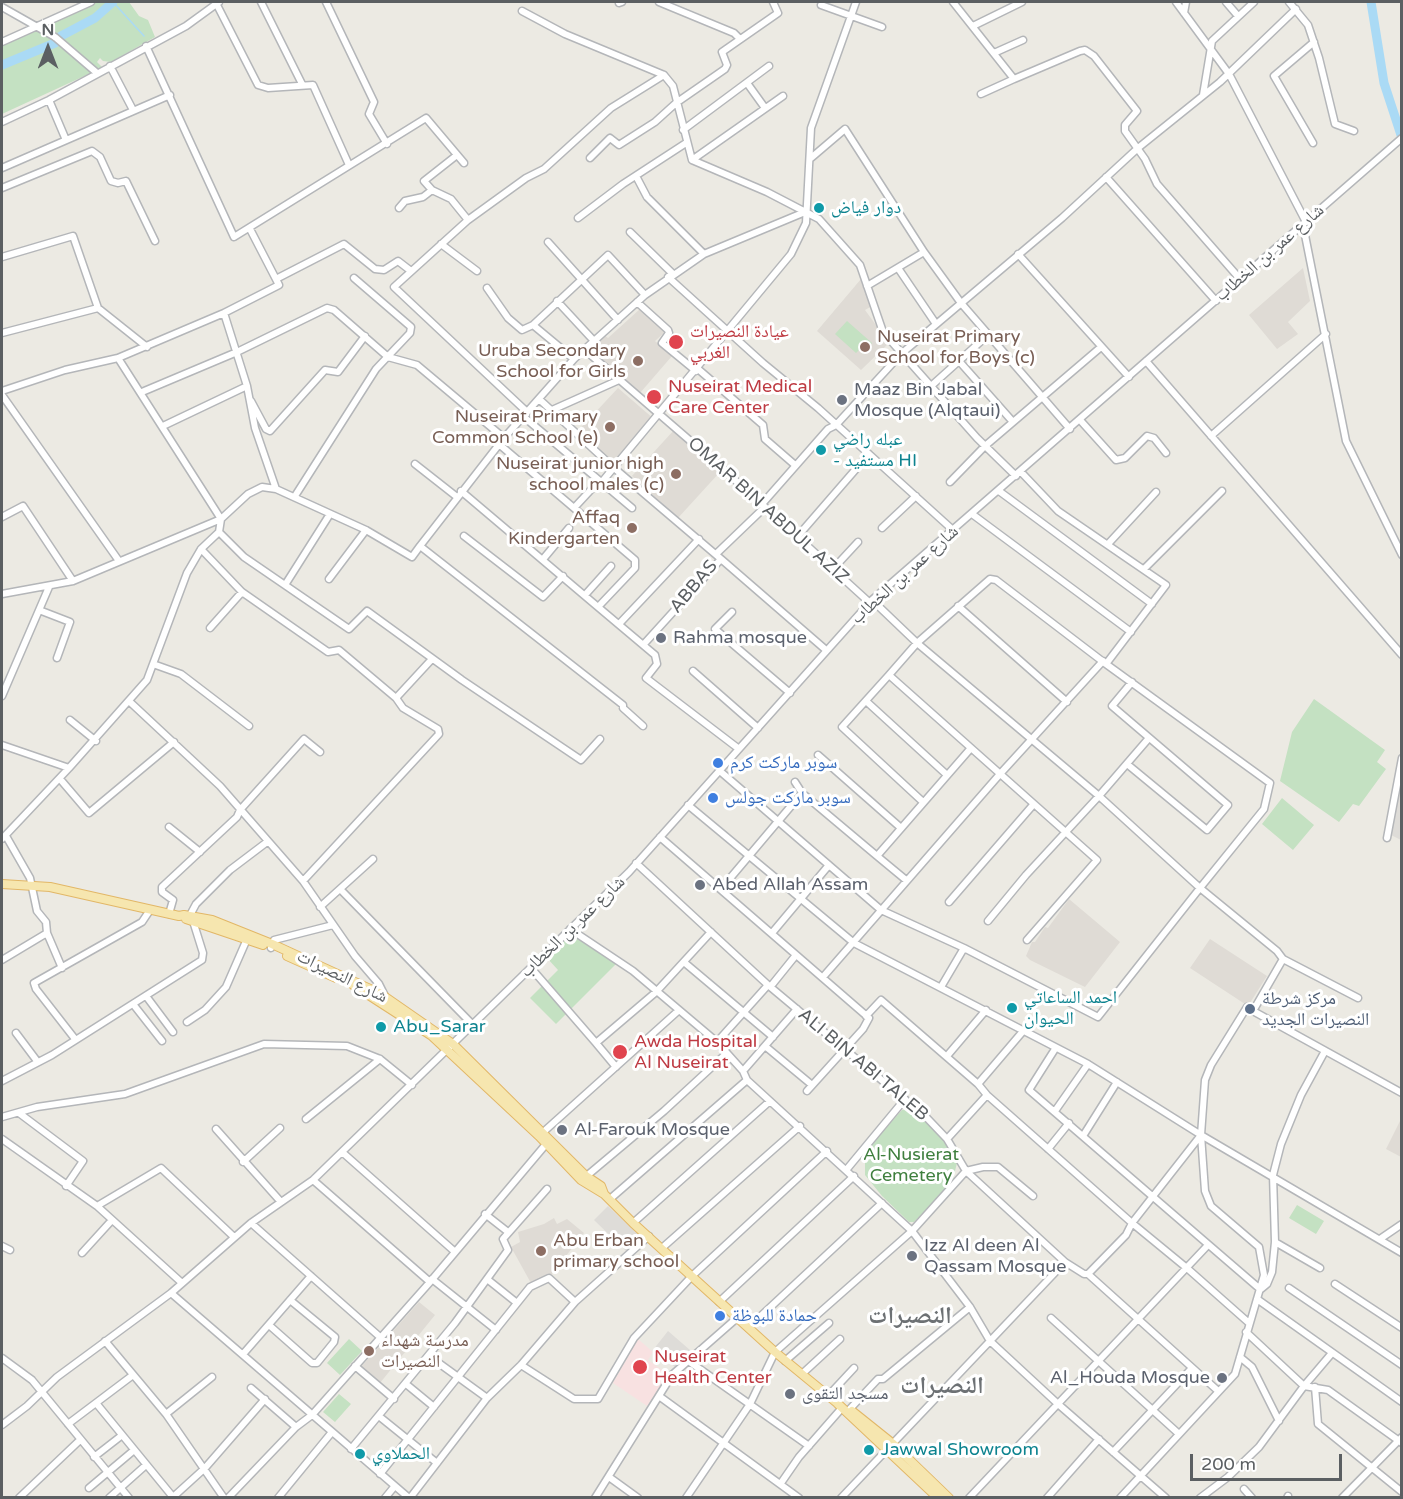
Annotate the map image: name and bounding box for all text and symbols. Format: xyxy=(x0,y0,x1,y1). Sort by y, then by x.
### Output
north arrow xyxy=(18,18,78,78)
text: N xyxy=(42,20,54,40)
place label: دوار فياض xyxy=(831,197,901,219)
street label: شارع عمر بن الخطاب xyxy=(1211,200,1329,306)
marker: دوار فياض xyxy=(812,201,826,215)
place label: عيادة النصيرات الغربي xyxy=(690,321,789,364)
place label: Nuseirat Primary School for Boys (c) xyxy=(877,326,1035,368)
marker: عيادة النصيرات الغربي xyxy=(667,333,685,351)
place label: Uruba Secondary School for Girls xyxy=(478,340,626,382)
marker: Nuseirat Primary School for Boys (c) xyxy=(858,340,872,354)
marker: Uruba Secondary School for Girls xyxy=(631,354,645,368)
place label: Nuseirat Medical Care Center xyxy=(668,376,812,418)
place label: Maaz Bin Jabal Mosque (Alqtaui) xyxy=(854,379,1000,422)
marker: Nuseirat Medical Care Center xyxy=(645,388,663,406)
marker: Maaz Bin Jabal Mosque (Alqtaui) xyxy=(835,393,849,407)
place label: Nuseirat Primary Common School (e) xyxy=(432,406,598,448)
marker: Nuseirat Primary Common School (e) xyxy=(603,420,617,434)
place label: عبله راضي - مستفيد HI xyxy=(833,429,917,472)
street label: OMAR BIN ABDUL AZIZ xyxy=(683,433,853,589)
marker: عبله راضي - مستفيد HI xyxy=(814,443,828,457)
place label: Nuseirat junior high school males (c) xyxy=(496,453,664,496)
marker: Nuseirat junior high school males (c) xyxy=(669,467,683,481)
place label: Affaq Kindergarten xyxy=(508,507,620,550)
marker: Affaq Kindergarten xyxy=(625,521,639,535)
street label: شارع عمر بن الخطاب xyxy=(847,521,963,629)
street label: ABBAS xyxy=(666,556,722,618)
place label: Rahma mosque xyxy=(673,627,807,649)
marker: Rahma mosque xyxy=(654,631,668,645)
place label: سوبر ماركت كرم xyxy=(730,752,837,774)
marker: سوبر ماركت كرم xyxy=(711,756,725,770)
place label: سوبر ماركت جولس xyxy=(725,787,851,809)
marker: سوبر ماركت جولس xyxy=(706,791,720,805)
street label: شارع عمر بن الخطاب xyxy=(516,872,630,982)
place label: Abed Allah Assam xyxy=(712,874,868,896)
marker: Abed Allah Assam xyxy=(693,878,707,892)
street label: شارع النصيرات xyxy=(293,946,391,1008)
place label: احمد الساعاتي الحيوان xyxy=(1024,987,1117,1030)
place label: مركز شرطة النصيرات الجديد xyxy=(1262,988,1369,1030)
marker: احمد الساعاتي الحيوان xyxy=(1005,1001,1019,1015)
marker: مركز شرطة النصيرات الجديد xyxy=(1243,1002,1257,1016)
street label: ALI BIN ABI TALEB xyxy=(793,1004,933,1126)
place label: Abu_Sarar xyxy=(393,1016,486,1038)
marker: Abu_Sarar xyxy=(374,1020,388,1034)
place label: Awda Hospital Al Nuseirat xyxy=(634,1031,757,1074)
marker: Awda Hospital Al Nuseirat xyxy=(611,1043,629,1061)
place label: Al-Farouk Mosque xyxy=(574,1119,730,1141)
marker: Al-Farouk Mosque xyxy=(555,1123,569,1137)
park label: Al-Nusierat Cemetery xyxy=(863,1144,959,1186)
place label: Abu Erban primary school xyxy=(553,1230,679,1272)
place label: Izz Al deen Al Qassam Mosque xyxy=(924,1235,1066,1278)
marker: Abu Erban primary school xyxy=(534,1244,548,1258)
marker: Izz Al deen Al Qassam Mosque xyxy=(905,1249,919,1263)
district label: النصيرات xyxy=(868,1303,952,1331)
place label: حمادة للبوظة xyxy=(732,1305,817,1327)
marker: حمادة للبوظة xyxy=(713,1309,727,1323)
place label: مدرسة شهداء النصيرات xyxy=(381,1330,469,1372)
marker: مدرسة شهداء النصيرات xyxy=(362,1344,376,1358)
place label: Nuseirat Health Center xyxy=(654,1346,772,1388)
marker: Nuseirat Health Center xyxy=(631,1358,649,1376)
place label: Al_Houda Mosque xyxy=(1050,1367,1210,1389)
marker: Al_Houda Mosque xyxy=(1215,1371,1229,1385)
district label: النصيرات xyxy=(900,1373,984,1401)
place label: مسجد التقوى xyxy=(802,1383,888,1405)
marker: مسجد التقوى xyxy=(783,1387,797,1401)
place label: Jawwal Showroom xyxy=(881,1439,1039,1461)
scale bar xyxy=(1193,1442,1344,1480)
place label: الحملاوي xyxy=(372,1443,430,1465)
marker: Jawwal Showroom xyxy=(862,1443,876,1457)
marker: الحملاوي xyxy=(353,1447,367,1461)
text: 200 m xyxy=(1201,1453,1256,1475)

